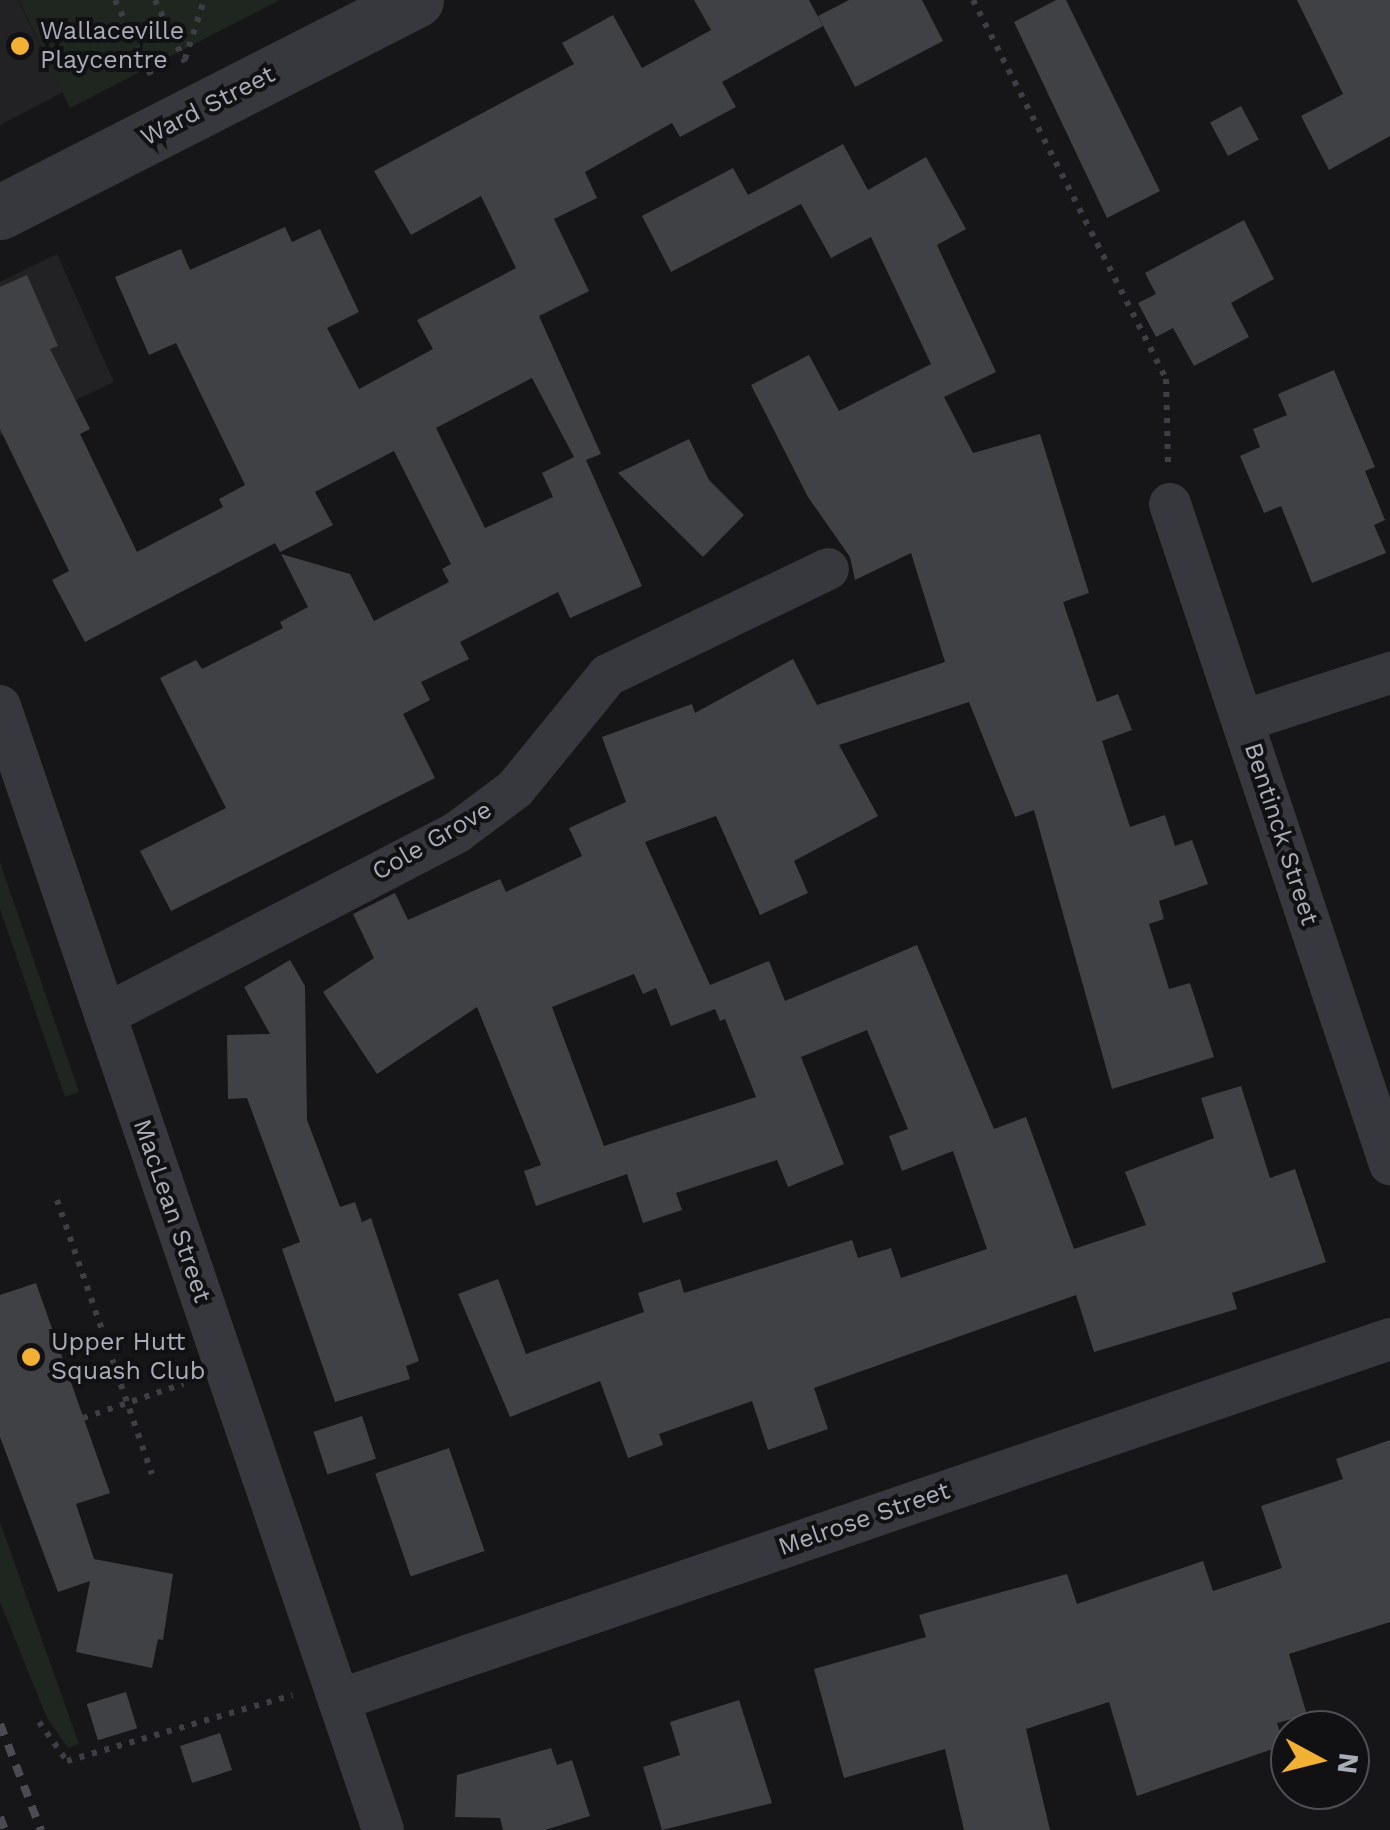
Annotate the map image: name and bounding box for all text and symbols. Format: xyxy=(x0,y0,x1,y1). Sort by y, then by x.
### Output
place label: Wallaceville Playcentre xyxy=(40,17,184,76)
marker: Wallaceville Playcentre xyxy=(9,35,31,57)
street label: Ward Street xyxy=(136,59,280,153)
street label: Bentinck Street xyxy=(1237,739,1325,929)
street label: Cole Grove xyxy=(367,795,497,887)
street label: MacLean Street xyxy=(127,1115,217,1307)
place label: Upper Hutt Squash Club xyxy=(51,1328,205,1387)
marker: Upper Hutt Squash Club xyxy=(20,1346,42,1368)
street label: Melrose Street xyxy=(774,1476,954,1562)
north arrow xyxy=(1270,1710,1370,1810)
text: N xyxy=(1331,1751,1366,1776)

